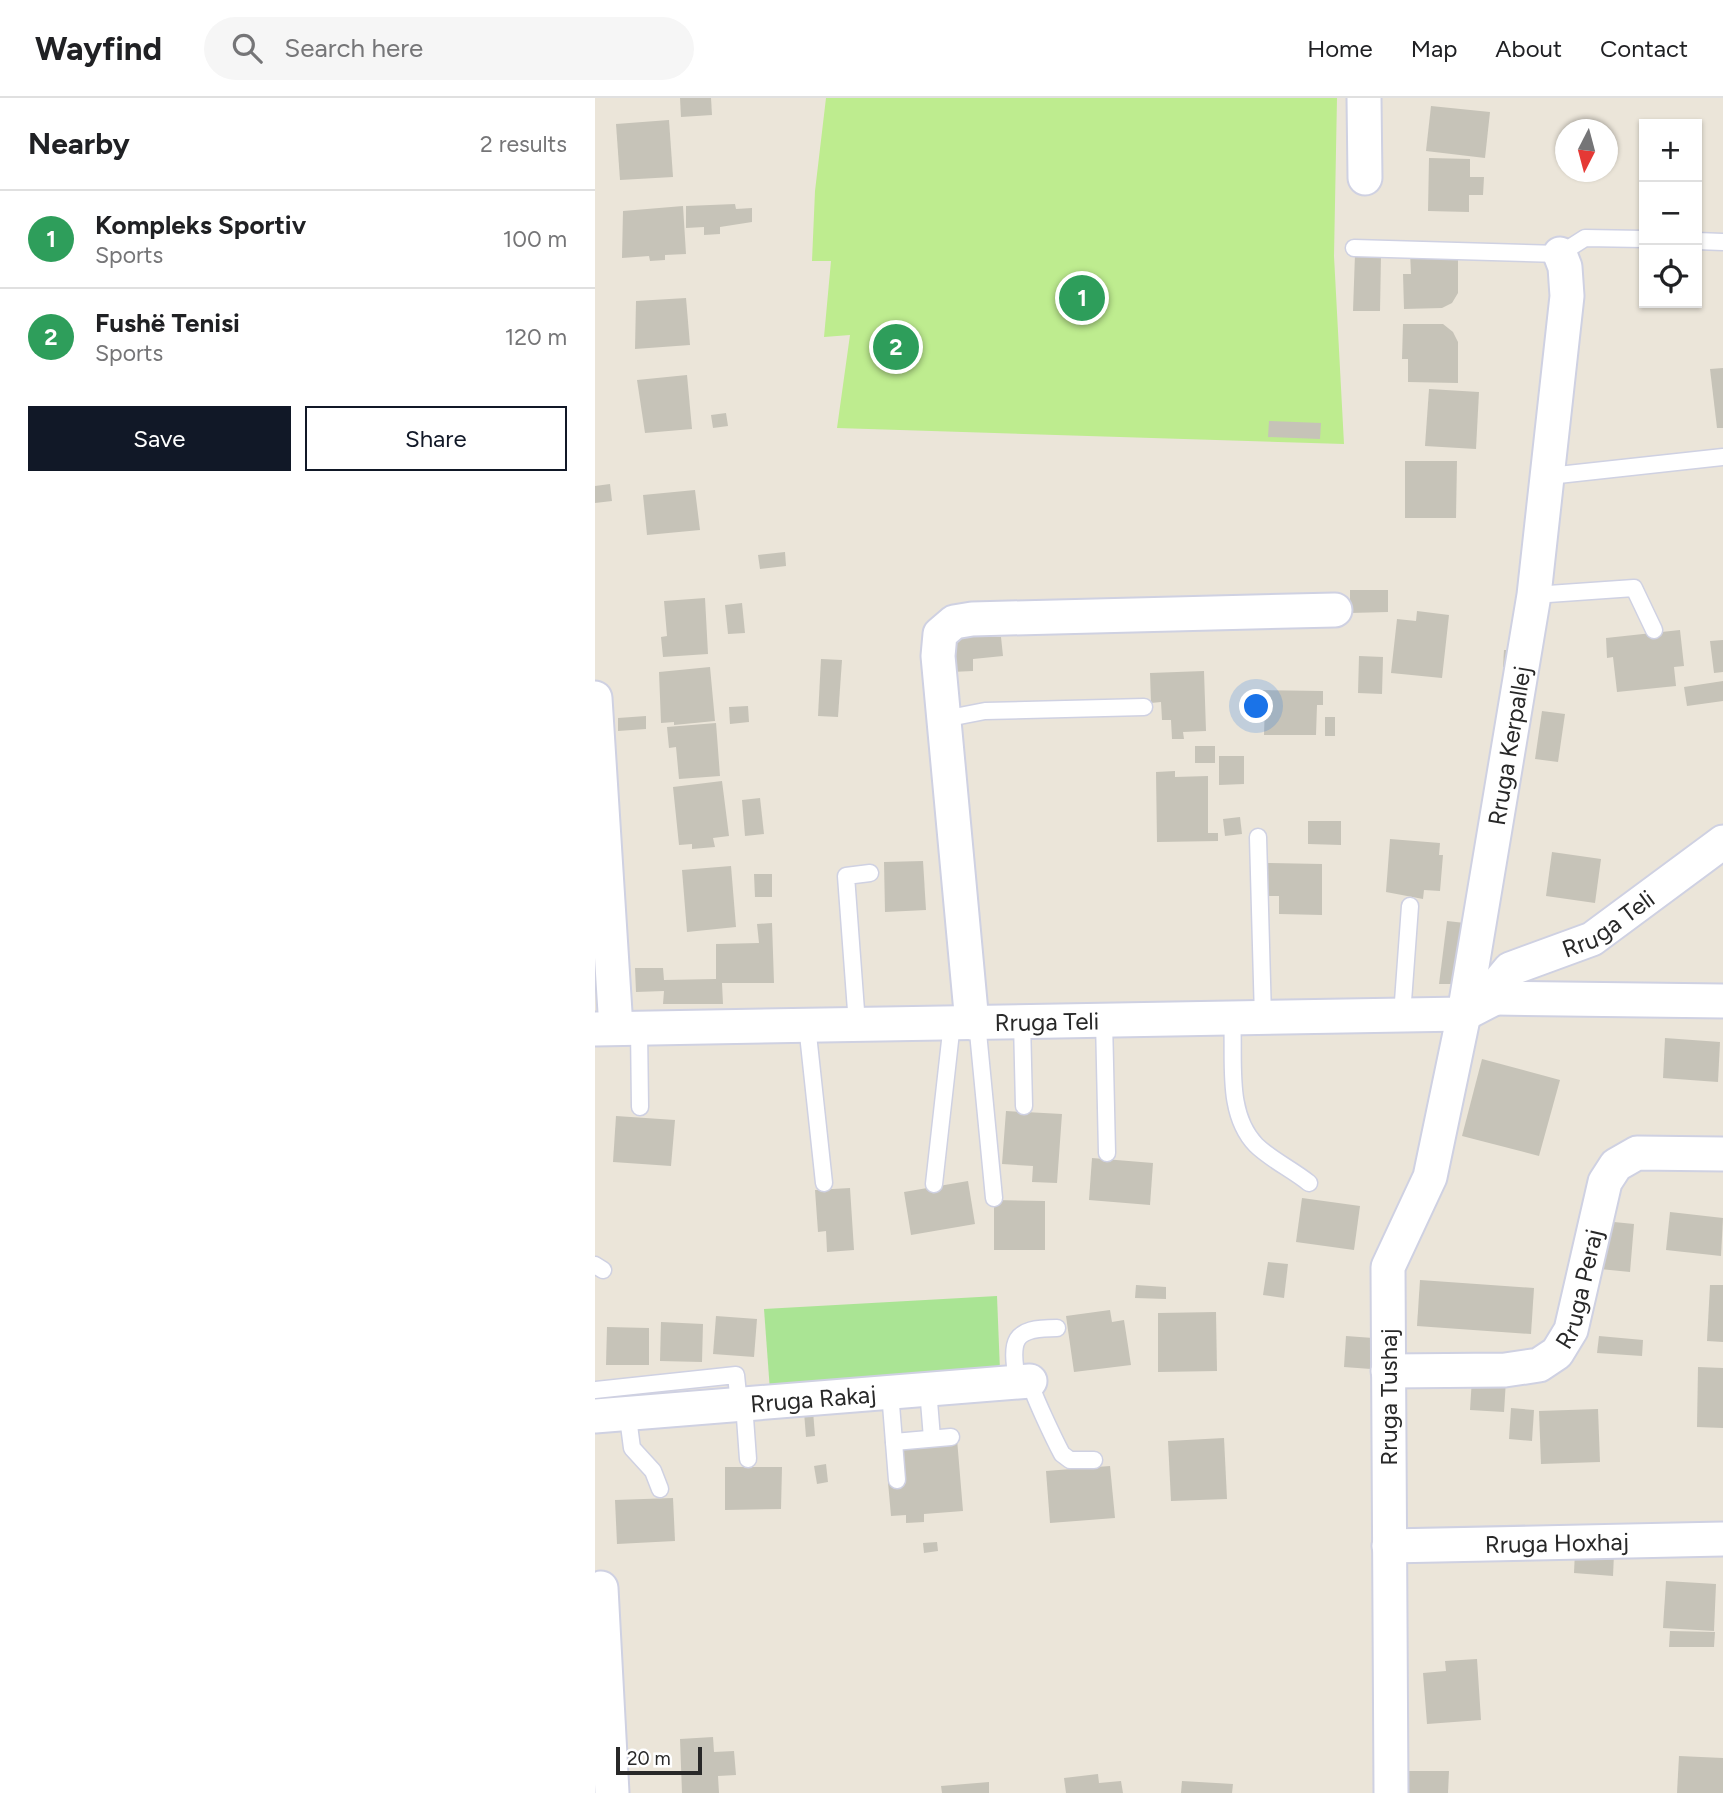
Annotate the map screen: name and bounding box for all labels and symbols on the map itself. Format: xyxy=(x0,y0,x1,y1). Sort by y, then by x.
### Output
north arrow xyxy=(1555,119,1618,182)
pin: 1 xyxy=(1059,272,1105,324)
pin: 2 xyxy=(873,321,919,373)
street label: Rruga Kerpallej xyxy=(1481,664,1536,827)
your location xyxy=(1239,689,1273,723)
street label: Rruga Teli xyxy=(1558,884,1660,963)
street label: Rruga Teli xyxy=(994,1006,1099,1037)
street label: Rruga Peraj xyxy=(1549,1226,1608,1354)
street label: Rruga Tushaj xyxy=(1374,1328,1403,1466)
street label: Rruga Rakaj xyxy=(749,1379,877,1418)
street label: Rruga Hoxhaj xyxy=(1485,1526,1629,1558)
scale bar xyxy=(616,1744,702,1776)

